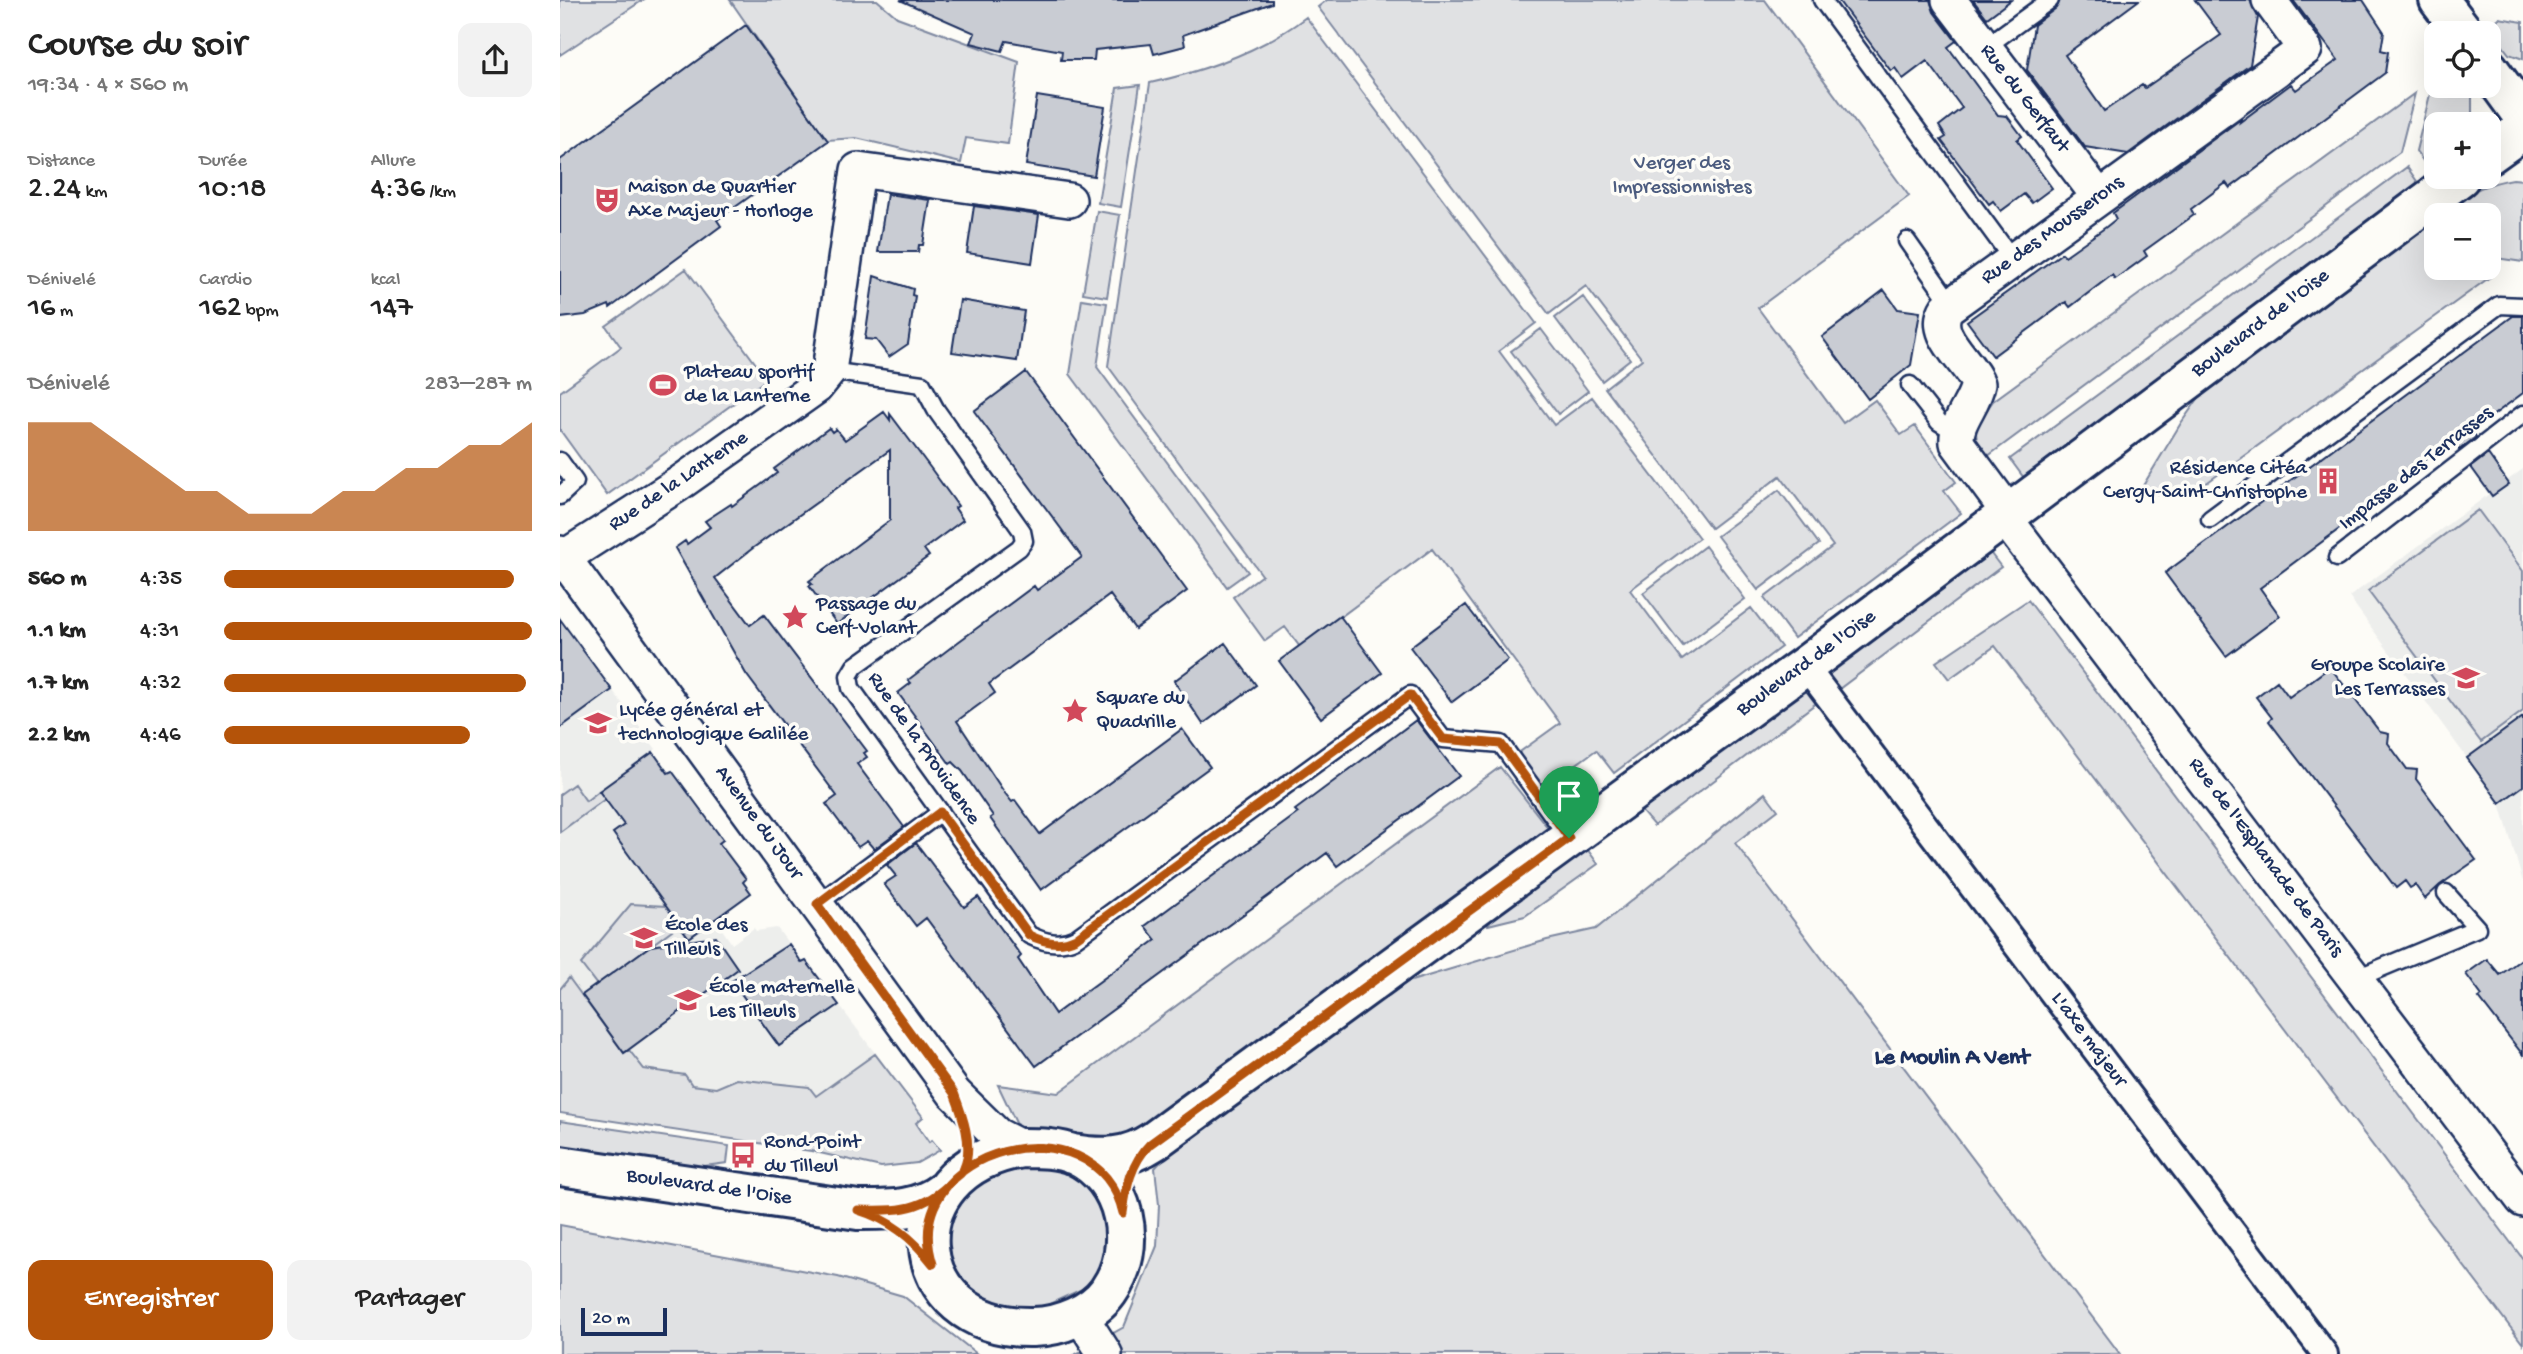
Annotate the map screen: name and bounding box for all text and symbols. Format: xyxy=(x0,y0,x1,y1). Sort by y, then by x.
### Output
map controls xyxy=(2424,21,2501,280)
button: locate xyxy=(2424,21,2501,98)
button: share xyxy=(458,23,532,97)
text: Course du soir xyxy=(28,24,247,68)
street label: Rue du Gerfaut xyxy=(1974,39,2076,161)
text: 19:34 · 4 × 560 m xyxy=(28,72,188,99)
button: + xyxy=(2424,112,2501,189)
text: Distance xyxy=(28,150,95,173)
text: Durée xyxy=(199,150,247,173)
text: Allure xyxy=(371,150,416,173)
park label: Verger des Impressionnistes xyxy=(1613,152,1753,201)
street label: Rue des Mousserons xyxy=(1977,170,2130,291)
text: 2.24 xyxy=(28,173,81,208)
text: 10:18 xyxy=(199,173,266,208)
text: 4:36 xyxy=(371,173,425,208)
place label: Maison de Quartier Axe Majeur - Horloge xyxy=(628,176,814,225)
text: km xyxy=(81,181,108,204)
text: /km xyxy=(425,181,456,204)
theatre icon: Maison de Quartier Axe Majeur - Horloge xyxy=(592,185,622,215)
button: − xyxy=(2424,203,2501,280)
street label: Boulevard de l'Oise xyxy=(2186,263,2336,385)
text: Dénivelé xyxy=(28,269,96,292)
text: Cardio xyxy=(199,269,252,292)
text: kcal xyxy=(371,269,400,292)
text: 16 xyxy=(28,292,55,327)
text: 162 xyxy=(199,292,241,327)
text: 147 xyxy=(371,292,413,327)
text: m xyxy=(55,300,73,323)
text: bpm xyxy=(241,300,279,323)
place label: Plateau sportif de la Lanterne xyxy=(683,361,815,410)
sports icon: Plateau sportif de la Lanterne xyxy=(648,370,678,400)
text: Dénivelé xyxy=(28,371,110,398)
text: 283–287 m xyxy=(424,371,532,398)
street label: Impasse des Terrasses xyxy=(2335,400,2500,537)
street label: Rue de la Lanterne xyxy=(604,425,755,538)
place label: Résidence Citéa Cergy-Saint-Christophe xyxy=(2103,457,2308,506)
building icon: Résidence Citéa Cergy-Saint-Christophe xyxy=(2313,466,2343,496)
text: 560 m xyxy=(28,566,87,593)
text: 4:35 xyxy=(140,566,182,593)
place label: Passage du Cerf-Volant xyxy=(815,593,919,642)
place icon: Passage du Cerf-Volant xyxy=(780,602,810,632)
street label: Boulevard de l'Oise xyxy=(1732,604,1883,724)
text: 1.1 km xyxy=(28,618,86,645)
text: 4:31 xyxy=(140,618,179,645)
place label: Groupe Scolaire Les Terrasses xyxy=(2311,654,2446,703)
school or university icon: Groupe Scolaire Les Terrasses xyxy=(2451,663,2481,693)
street label: Rue de la Providence xyxy=(861,668,986,831)
text: 1.7 km xyxy=(28,670,89,697)
text: 4:32 xyxy=(140,670,181,697)
place label: Square du Quadrille xyxy=(1096,687,1185,736)
place icon: Square du Quadrille xyxy=(1060,696,1090,726)
place label: Lycée général et technologique Galilée xyxy=(617,699,810,748)
school or university icon: Lycée général et technologique Galilée xyxy=(583,708,613,738)
text: 2.2 km xyxy=(28,722,90,749)
text: 4:46 xyxy=(140,722,181,749)
street label: Rue de l'Esplanade de Paris xyxy=(2182,753,2349,964)
street label: Avenue du Jour xyxy=(708,761,809,886)
pin xyxy=(1539,766,1599,838)
icon: arrive xyxy=(1550,777,1588,815)
place label: École des Tilleuls xyxy=(664,914,749,963)
school or university icon: École des Tilleuls xyxy=(629,923,659,953)
place label: École maternelle Les Tilleuls xyxy=(709,976,856,1025)
school or university icon: École maternelle Les Tilleuls xyxy=(673,985,703,1015)
street label: L'axe majeur xyxy=(2044,988,2133,1094)
district label: Le Moulin A Vent xyxy=(1875,1045,2032,1072)
place label: Rond-Point du Tilleul xyxy=(764,1131,863,1180)
bus stop icon: Rond-Point du Tilleul xyxy=(728,1140,758,1170)
street label: Boulevard de l'Oise xyxy=(624,1164,794,1212)
button: Enregistrer xyxy=(28,1260,273,1340)
button: Partager xyxy=(287,1260,532,1340)
scale bar xyxy=(581,1305,667,1337)
text: 20 m xyxy=(592,1308,630,1331)

